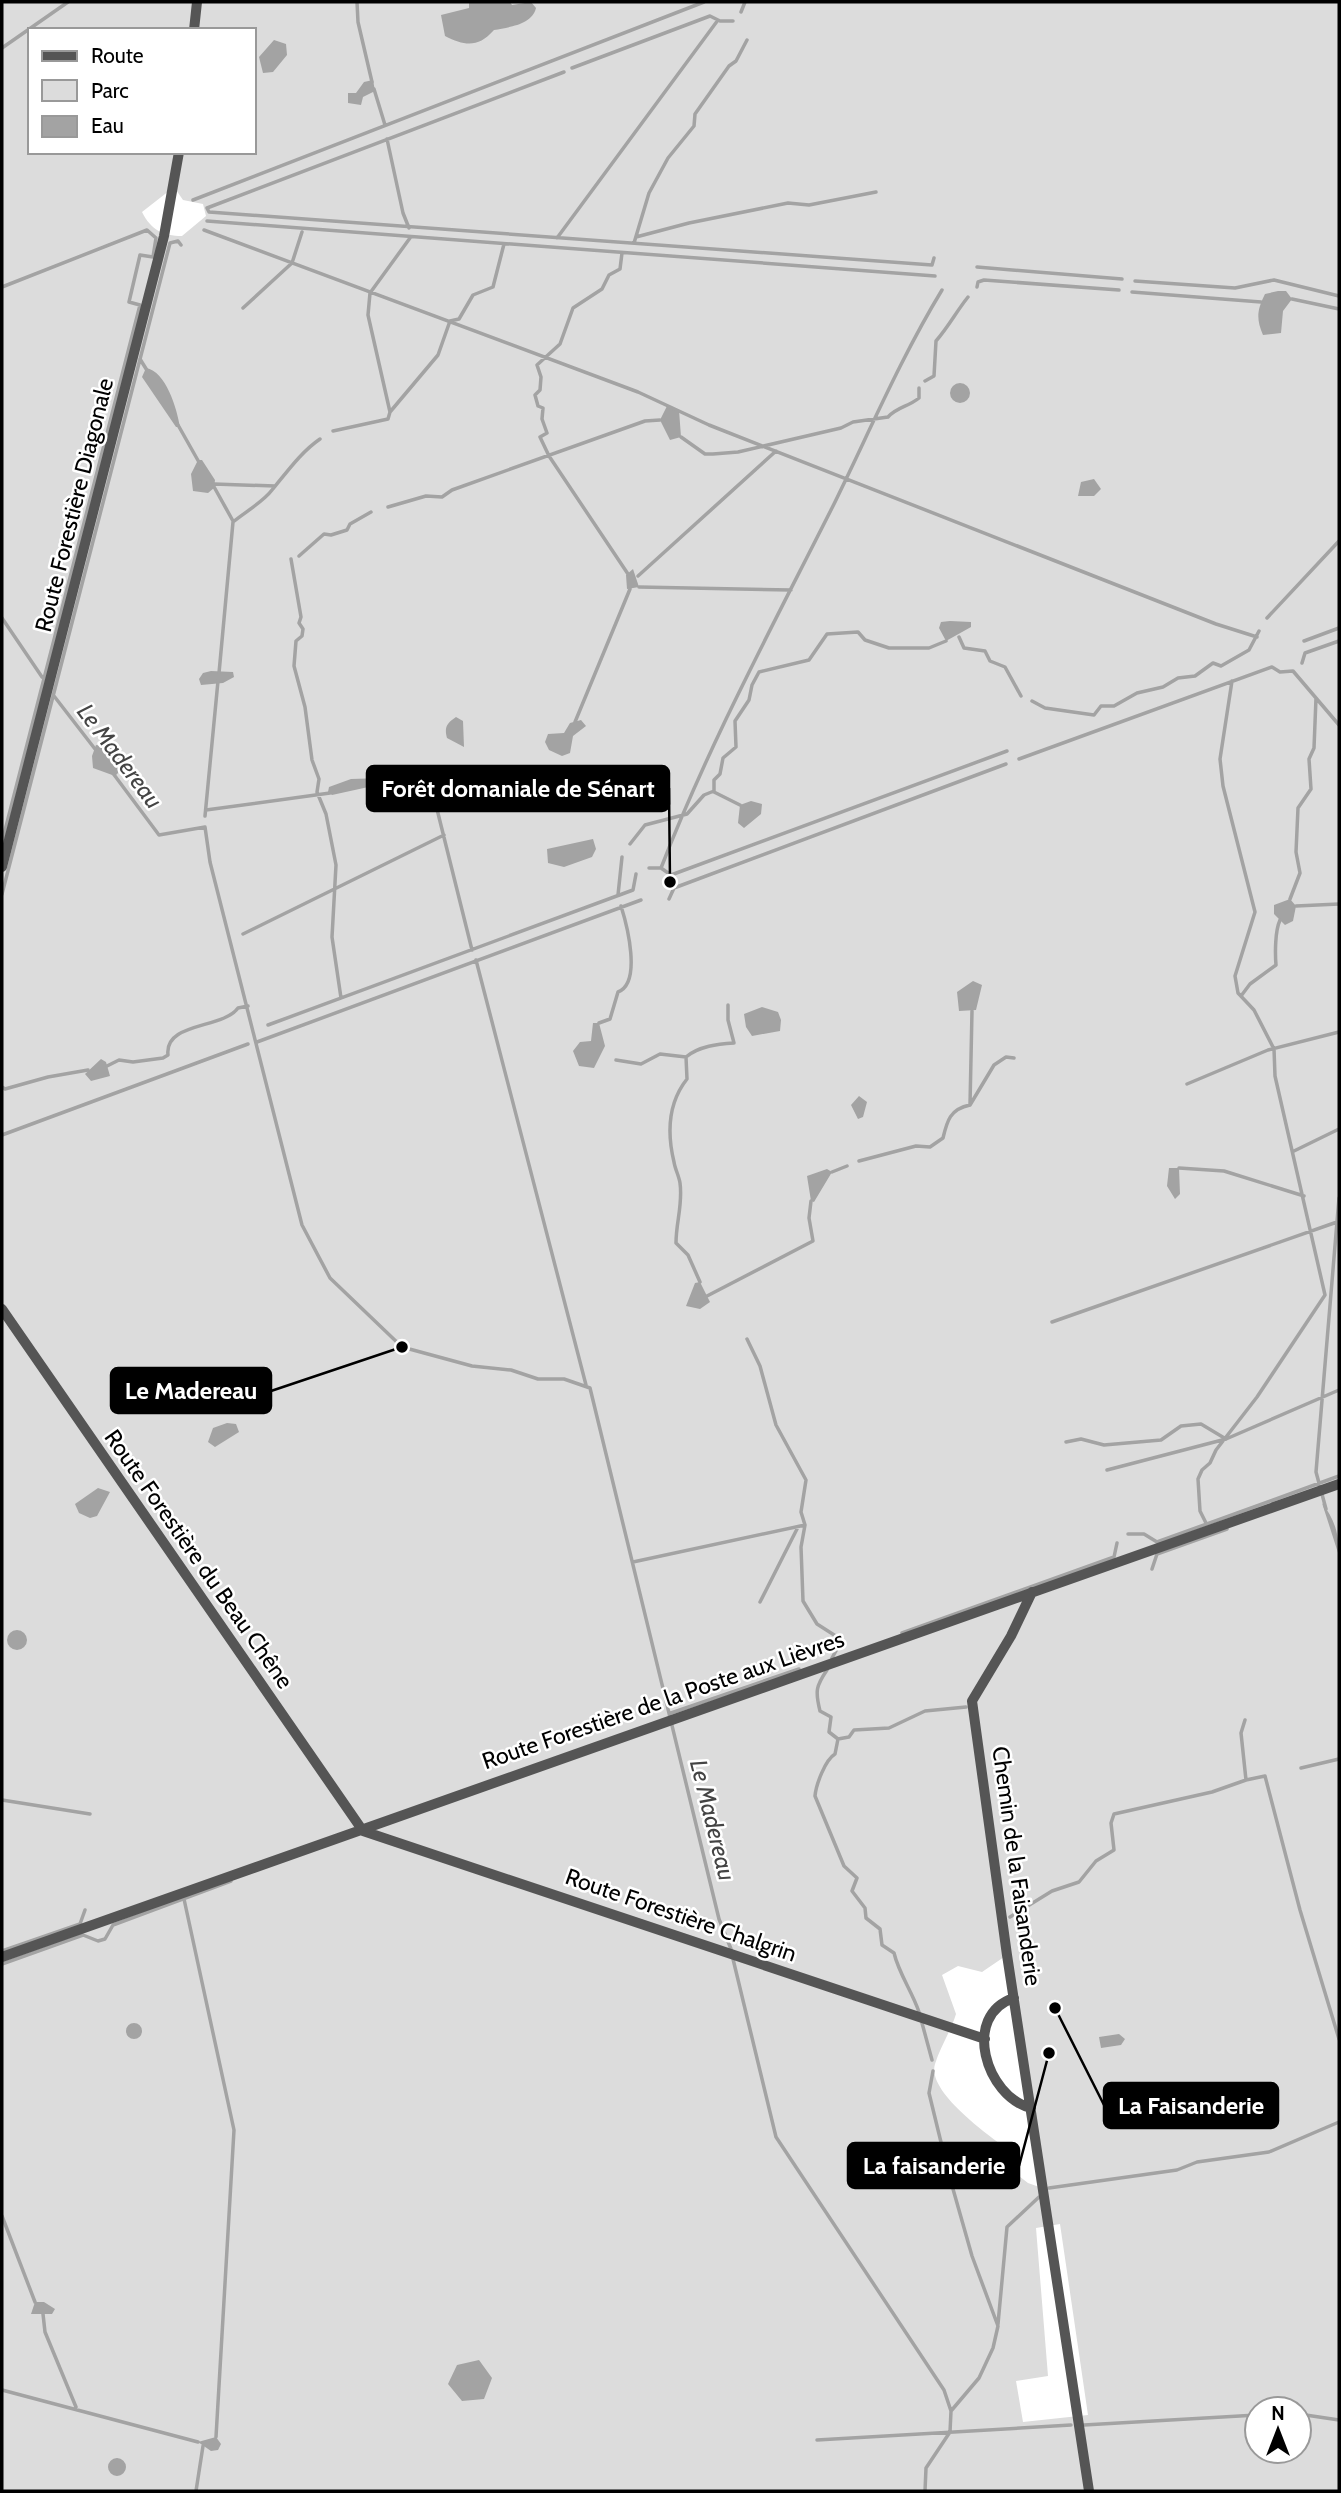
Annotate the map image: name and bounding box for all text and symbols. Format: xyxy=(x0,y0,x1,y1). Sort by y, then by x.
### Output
legend xyxy=(28,28,256,154)
text: Route xyxy=(91,43,144,68)
text: Parc xyxy=(91,78,129,103)
text: Eau xyxy=(91,113,124,138)
street label: Route Forestière Diagonale xyxy=(29,375,119,635)
water label: Le Madereau xyxy=(71,698,169,814)
callout: Forêt domaniale de Sénart xyxy=(367,766,669,811)
text: Forêt domaniale de Sénart xyxy=(381,774,655,803)
callout: Le Madereau xyxy=(111,1368,271,1413)
text: Le Madereau xyxy=(125,1376,257,1405)
street label: Route Forestière du Beau Chêne xyxy=(99,1424,299,1694)
street label: Route Forestière de la Poste aux Lièvres xyxy=(478,1625,848,1775)
street label: Chemin de la Faisanderie xyxy=(986,1745,1048,1988)
water label: Le Madereau xyxy=(684,1756,742,1884)
street label: Route Forestière Chalgrin xyxy=(562,1862,800,1968)
callout: La Faisanderie xyxy=(1104,2083,1278,2128)
text: La Faisanderie xyxy=(1118,2091,1264,2120)
callout: La faisanderie xyxy=(848,2143,1019,2188)
text: La faisanderie xyxy=(863,2151,1005,2180)
north arrow xyxy=(1243,2395,1313,2465)
text: N xyxy=(1271,2402,1285,2425)

